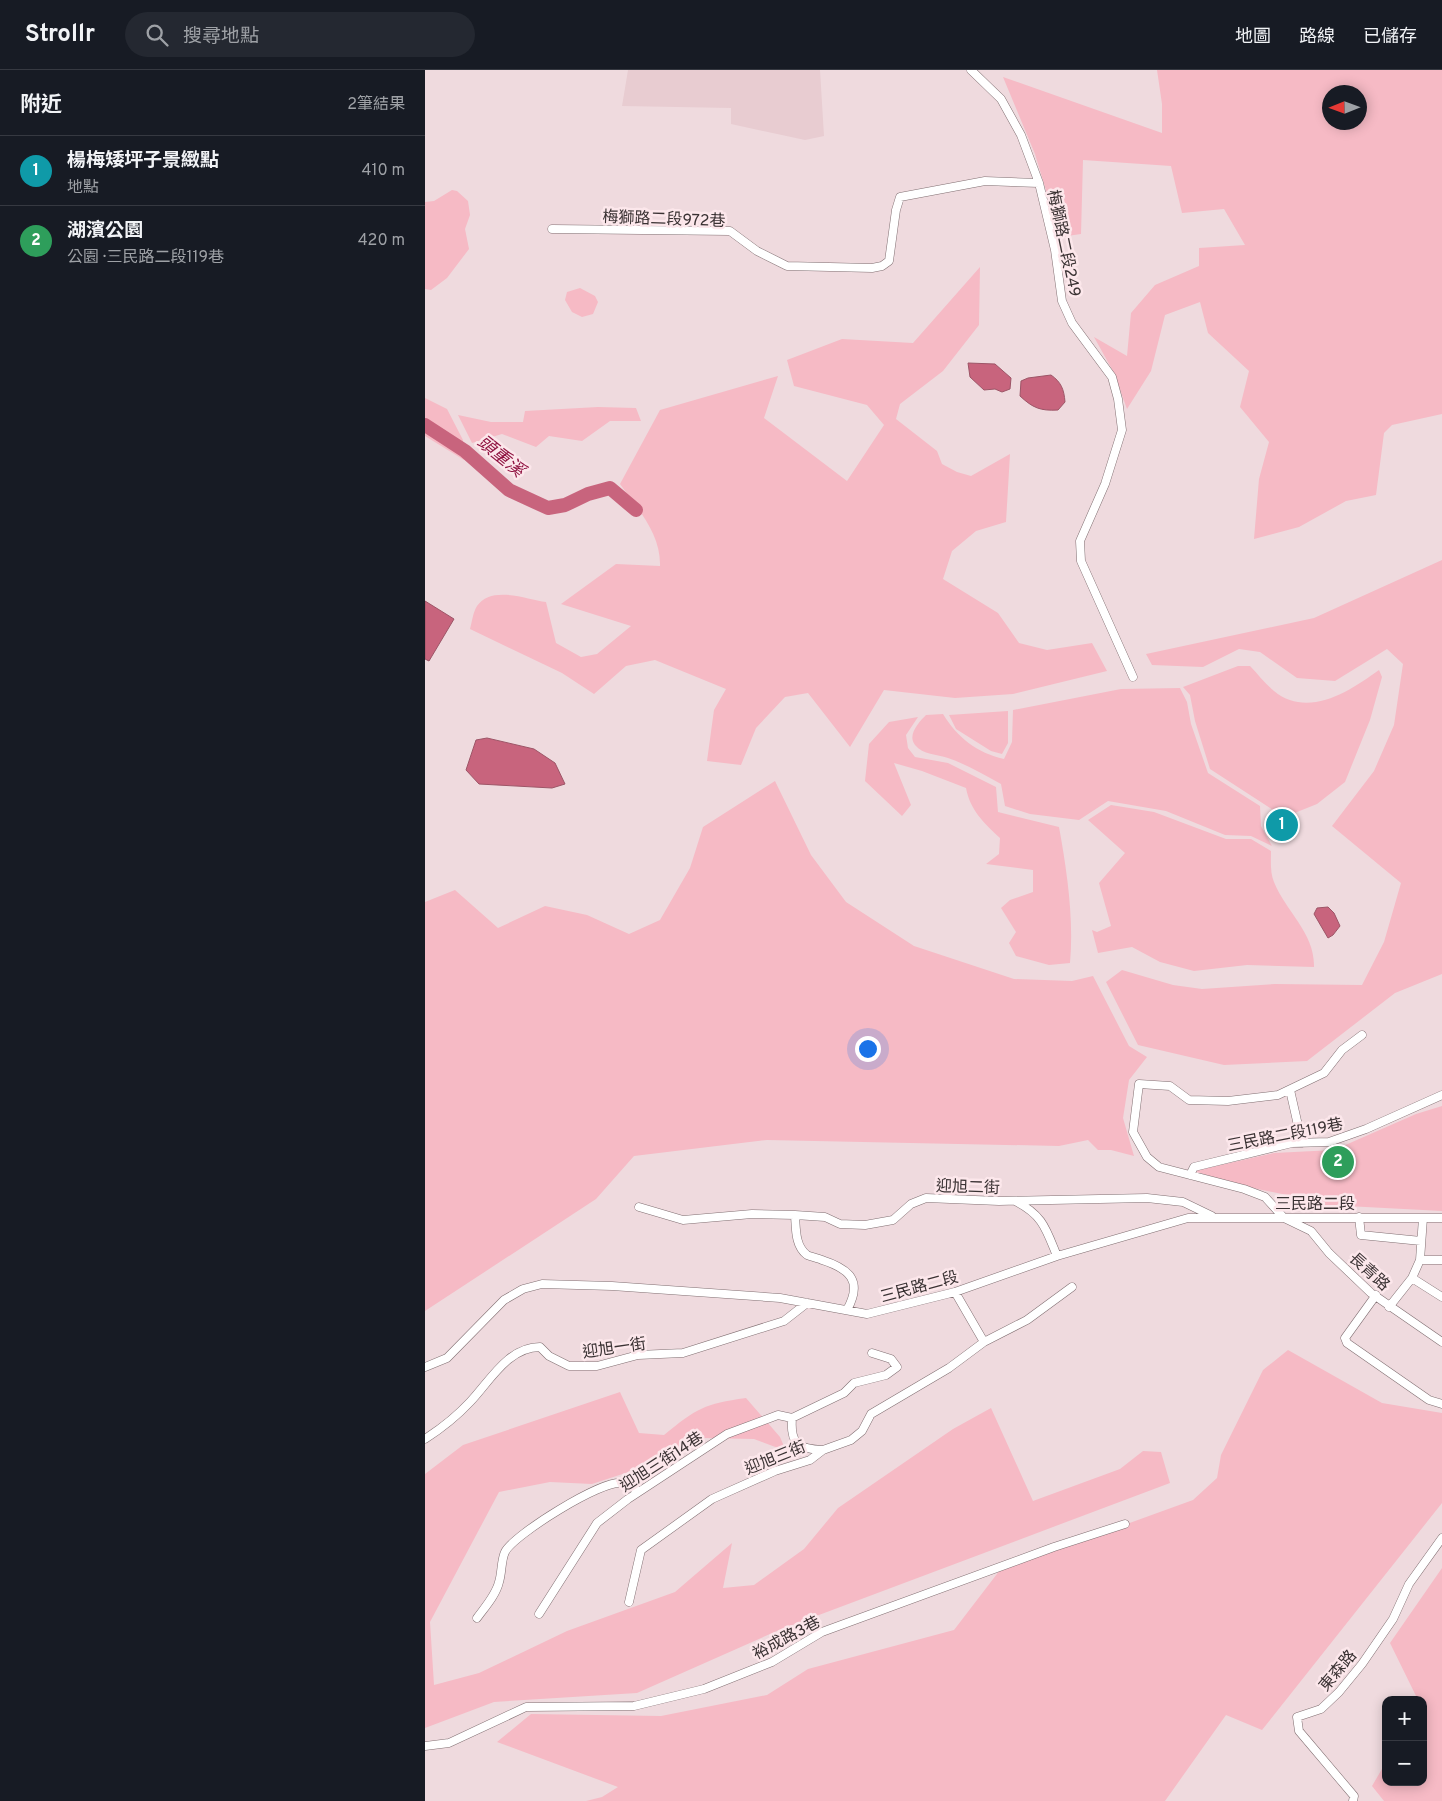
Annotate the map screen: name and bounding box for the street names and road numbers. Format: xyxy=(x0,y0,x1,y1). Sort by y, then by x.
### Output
street label: 梅獅路二段249 xyxy=(1042,188,1084,299)
street label: 梅獅路二段972巷 xyxy=(602,208,726,232)
street label: 三民路二段119巷 xyxy=(1226,1115,1345,1157)
street label: 迎旭二街 xyxy=(936,1177,1000,1199)
street label: 三民路二段 xyxy=(1275,1195,1355,1215)
street label: 長青路 xyxy=(1344,1249,1393,1296)
street label: 三民路二段 xyxy=(878,1268,961,1308)
street label: 迎旭一街 xyxy=(581,1335,647,1363)
street label: 迎旭三街14巷 xyxy=(617,1428,708,1497)
street label: 迎旭三街 xyxy=(742,1438,809,1480)
street label: 裕成路3巷 xyxy=(750,1613,824,1665)
street label: 東森路 xyxy=(1315,1646,1362,1696)

